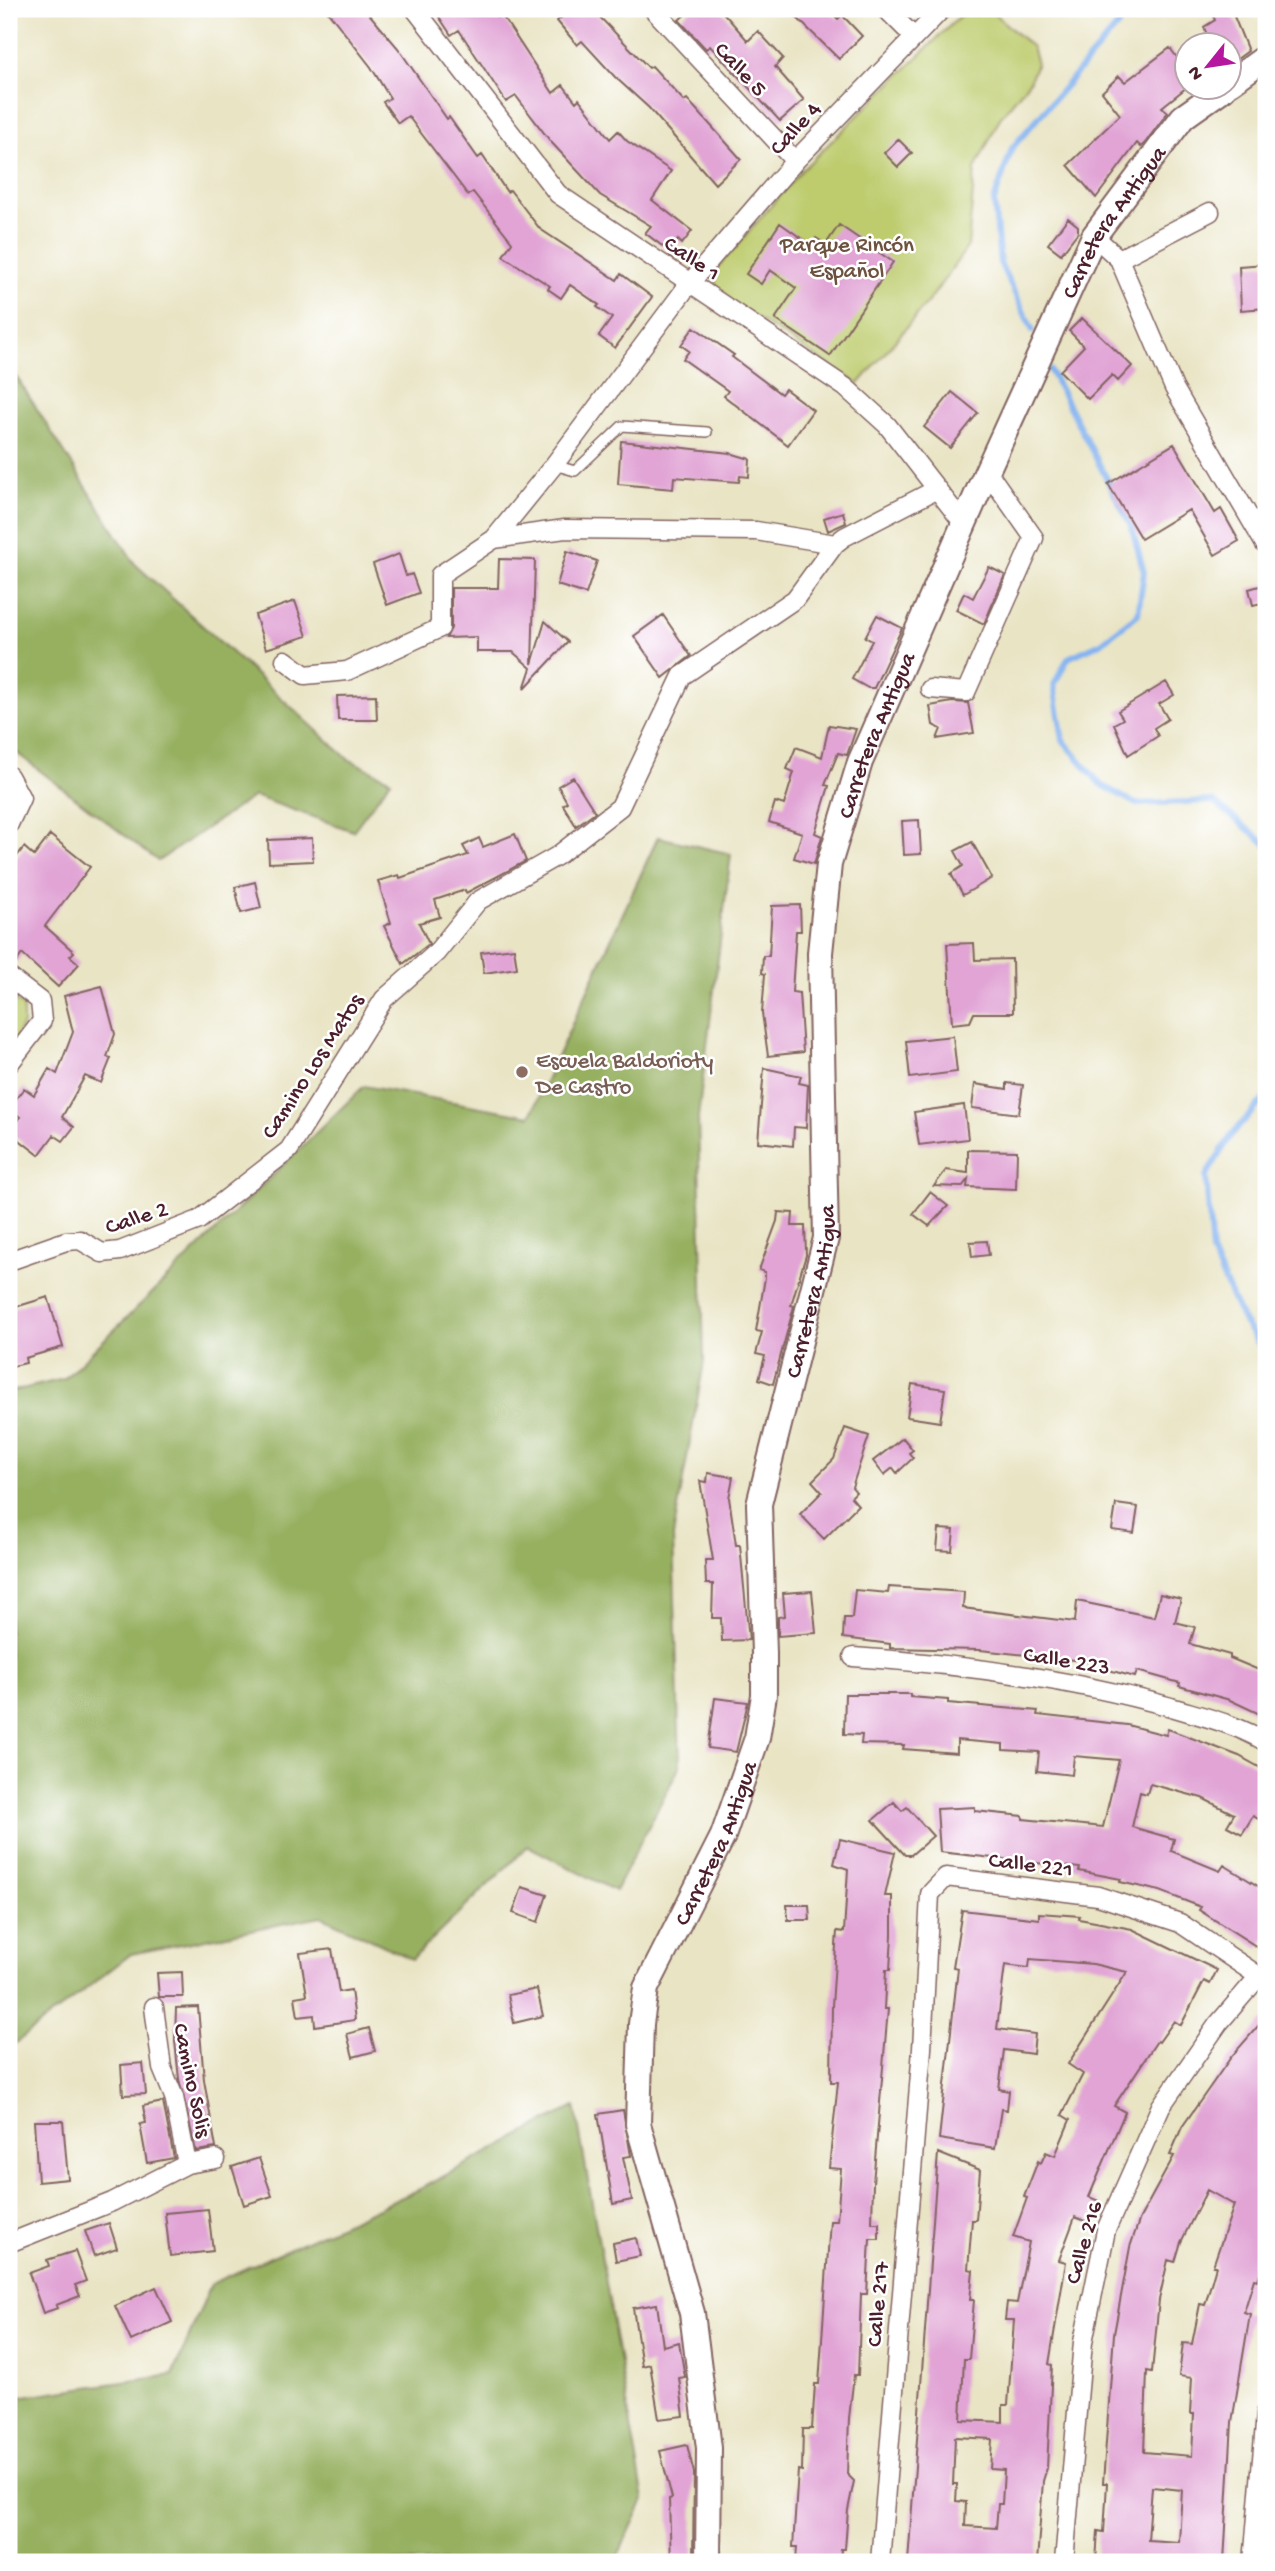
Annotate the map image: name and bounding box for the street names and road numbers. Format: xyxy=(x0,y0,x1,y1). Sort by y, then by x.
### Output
street label: Calle 5 xyxy=(707,37,771,103)
street label: Calle 4 xyxy=(765,97,828,162)
street label: Carretera Antigua xyxy=(1057,141,1174,303)
street label: Calle 1 xyxy=(658,231,724,288)
street label: Carretera Antigua xyxy=(834,648,924,822)
street label: Camino Los Matos xyxy=(257,989,371,1145)
street label: Calle 2 xyxy=(102,1197,172,1242)
street label: Carretera Antigua xyxy=(781,1203,843,1381)
street label: Calle 223 xyxy=(1021,1642,1112,1683)
street label: Carretera Antigua xyxy=(670,1757,765,1931)
street label: Calle 221 xyxy=(987,1848,1074,1885)
street label: Camino Solis xyxy=(165,2021,216,2141)
street label: Calle 216 xyxy=(1061,2198,1110,2287)
street label: Calle 217 xyxy=(862,2260,897,2348)

